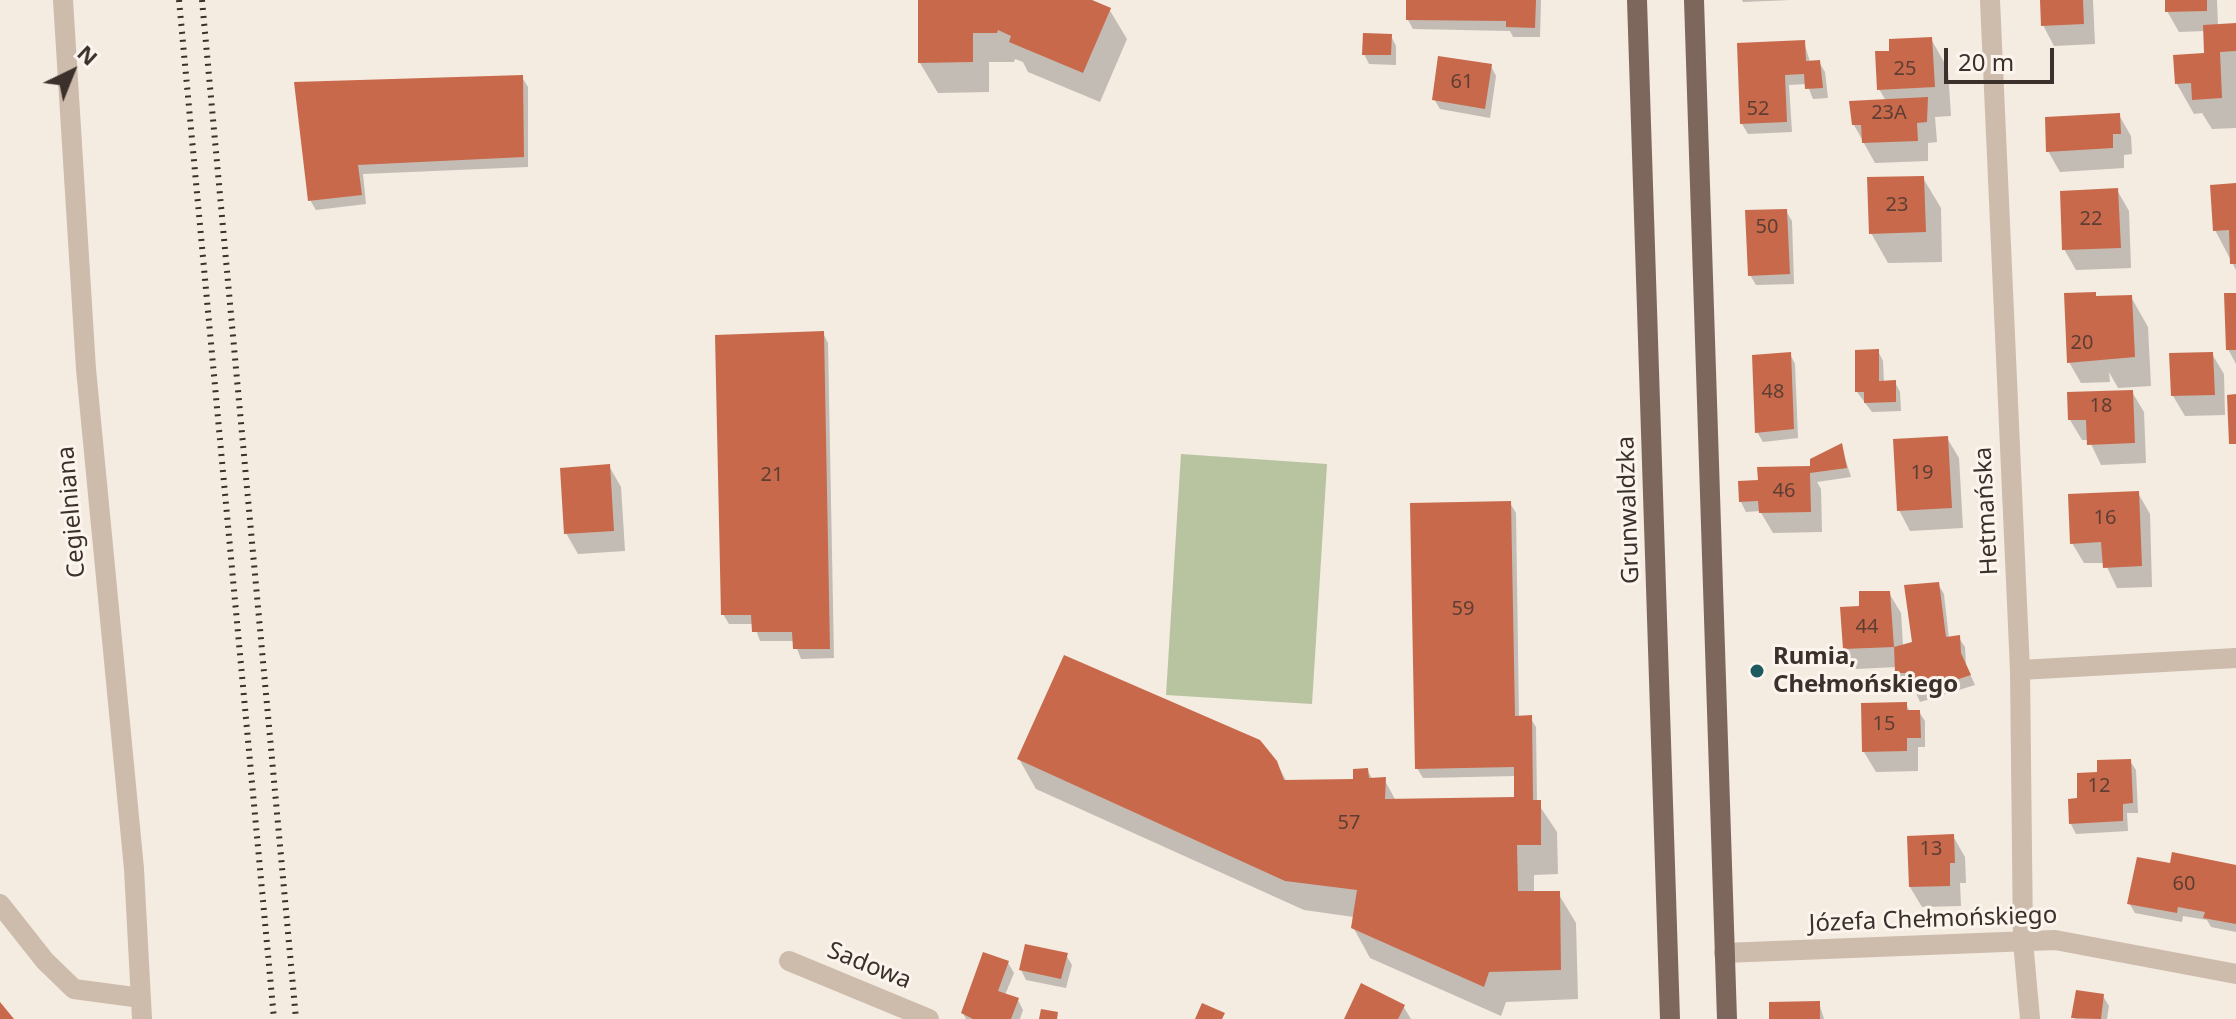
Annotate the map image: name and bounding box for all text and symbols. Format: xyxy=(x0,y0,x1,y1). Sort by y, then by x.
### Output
north arrow xyxy=(32,32,112,112)
scale bar xyxy=(1948,32,2058,82)
text: N xyxy=(72,37,105,72)
text: 20 m xyxy=(1958,45,2014,78)
house number: 25 xyxy=(1894,57,1916,81)
house number: 61 xyxy=(1451,70,1473,94)
house number: 52 xyxy=(1747,97,1769,121)
house number: 23A xyxy=(1871,101,1907,125)
house number: 23 xyxy=(1886,193,1908,217)
house number: 22 xyxy=(2080,207,2102,231)
house number: 50 xyxy=(1756,215,1778,239)
house number: 20 xyxy=(2071,331,2093,355)
house number: 48 xyxy=(1762,380,1784,404)
house number: 18 xyxy=(2090,394,2112,418)
street label: Grunwaldzka xyxy=(1612,436,1646,584)
street label: Cegielniana xyxy=(52,445,92,579)
street label: Hetmańska xyxy=(1969,446,2005,576)
house number: 19 xyxy=(1911,461,1933,485)
house number: 21 xyxy=(761,463,783,487)
house number: 46 xyxy=(1773,479,1795,503)
house number: 16 xyxy=(2094,506,2116,530)
house number: 59 xyxy=(1452,597,1474,621)
house number: 44 xyxy=(1856,615,1878,639)
place label: Rumia, Chełmońskiego xyxy=(1773,643,1958,699)
marker: Rumia, Chełmońskiego xyxy=(1748,662,1766,680)
house number: 15 xyxy=(1873,712,1895,736)
house number: 12 xyxy=(2088,774,2110,798)
house number: 57 xyxy=(1338,811,1360,835)
house number: 13 xyxy=(1920,837,1942,861)
house number: 60 xyxy=(2173,872,2195,896)
street label: Józefa Chełmońskiego xyxy=(1808,901,2058,939)
street label: Sadowa xyxy=(823,936,915,996)

